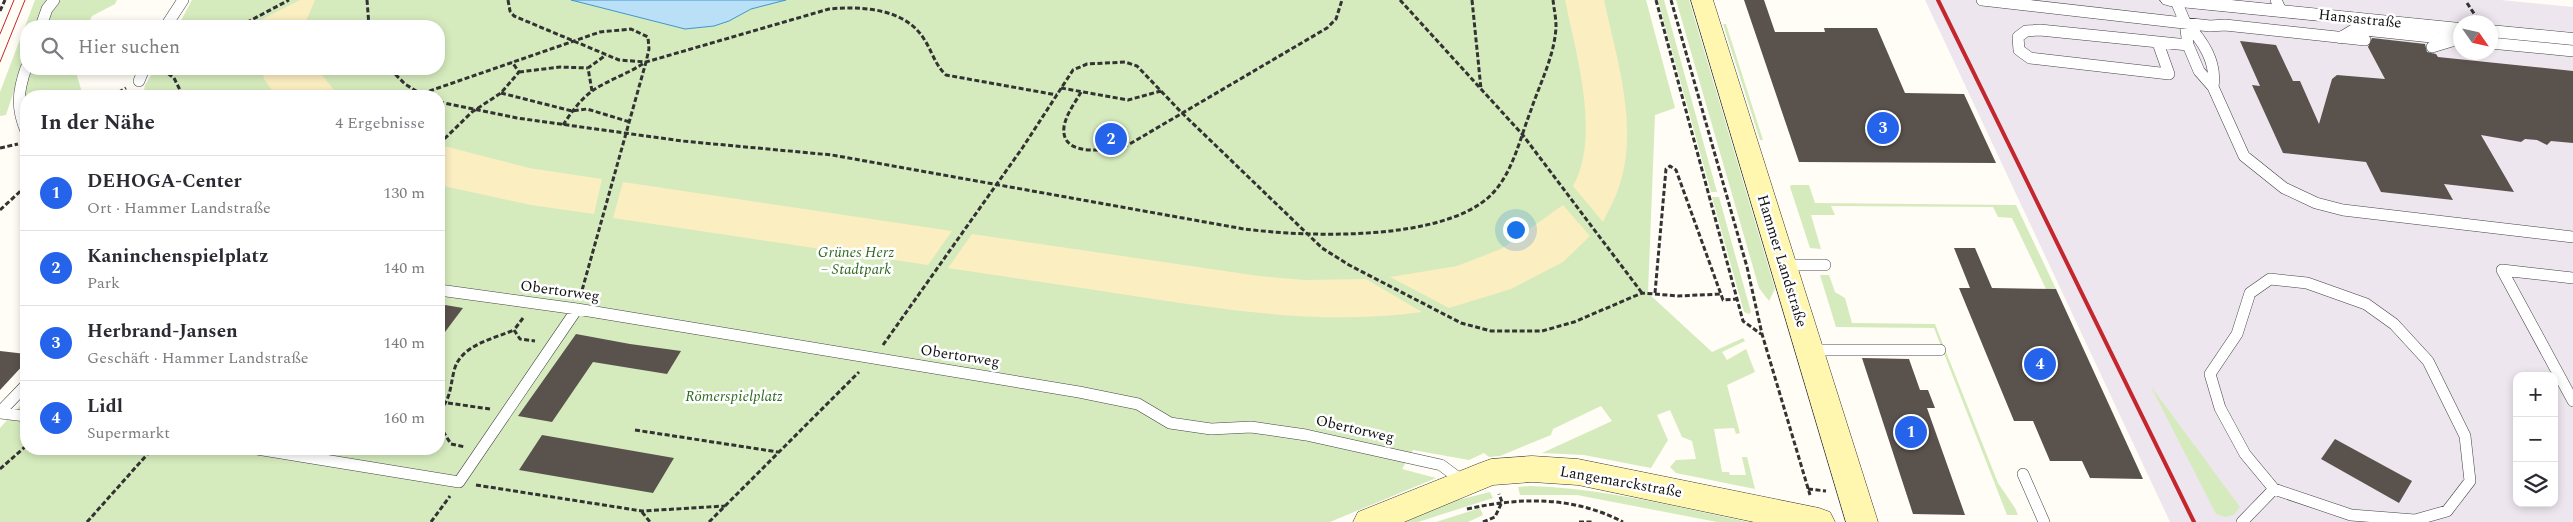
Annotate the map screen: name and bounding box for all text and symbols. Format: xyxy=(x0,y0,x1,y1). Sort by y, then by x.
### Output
street label: Hansastraße xyxy=(2317,3,2403,35)
north arrow xyxy=(2453,15,2498,60)
search box xyxy=(20,20,445,75)
text: Hier suchen xyxy=(78,33,180,62)
icon: search xyxy=(38,34,66,62)
text: In der Nähe xyxy=(40,107,155,139)
pin: 3 xyxy=(1867,109,1899,147)
text: 4 Ergebnisse xyxy=(335,111,425,135)
pin: 2 xyxy=(1095,120,1127,158)
text: DEHOGA-Center xyxy=(87,167,242,196)
text: 1 xyxy=(52,181,60,205)
text: 130 m xyxy=(383,181,425,205)
street label: Hammer Landstraße xyxy=(1751,192,1813,330)
text: Ort · Hammer Landstraße xyxy=(87,196,271,220)
your location xyxy=(1503,217,1529,243)
park label: Grünes Herz – Stadtpark xyxy=(818,241,894,281)
text: Kaninchenspielplatz xyxy=(87,242,268,271)
text: 2 xyxy=(52,256,60,280)
text: 140 m xyxy=(383,256,425,280)
text: Park xyxy=(87,271,120,295)
street label: Obertorweg xyxy=(519,274,601,308)
text: Herbrand-Jansen xyxy=(87,317,238,346)
text: 3 xyxy=(52,331,60,355)
text: 140 m xyxy=(383,331,425,355)
street label: Obertorweg xyxy=(919,338,1001,374)
pin: 4 xyxy=(2024,345,2056,383)
text: Geschäft · Hammer Landstraße xyxy=(87,346,309,370)
map controls xyxy=(2513,372,2558,507)
button: + xyxy=(2513,372,2558,417)
park label: Römerspielplatz xyxy=(685,385,783,408)
text: Lidl xyxy=(87,392,123,421)
text: 4 xyxy=(52,406,60,430)
text: 160 m xyxy=(383,406,425,430)
street label: Obertorweg xyxy=(1313,409,1397,449)
pin: 1 xyxy=(1895,413,1927,451)
button: − xyxy=(2513,417,2558,462)
text: Supermarkt xyxy=(87,421,170,445)
street label: Langemarckstraße xyxy=(1558,460,1684,504)
button: layers xyxy=(2513,462,2558,507)

